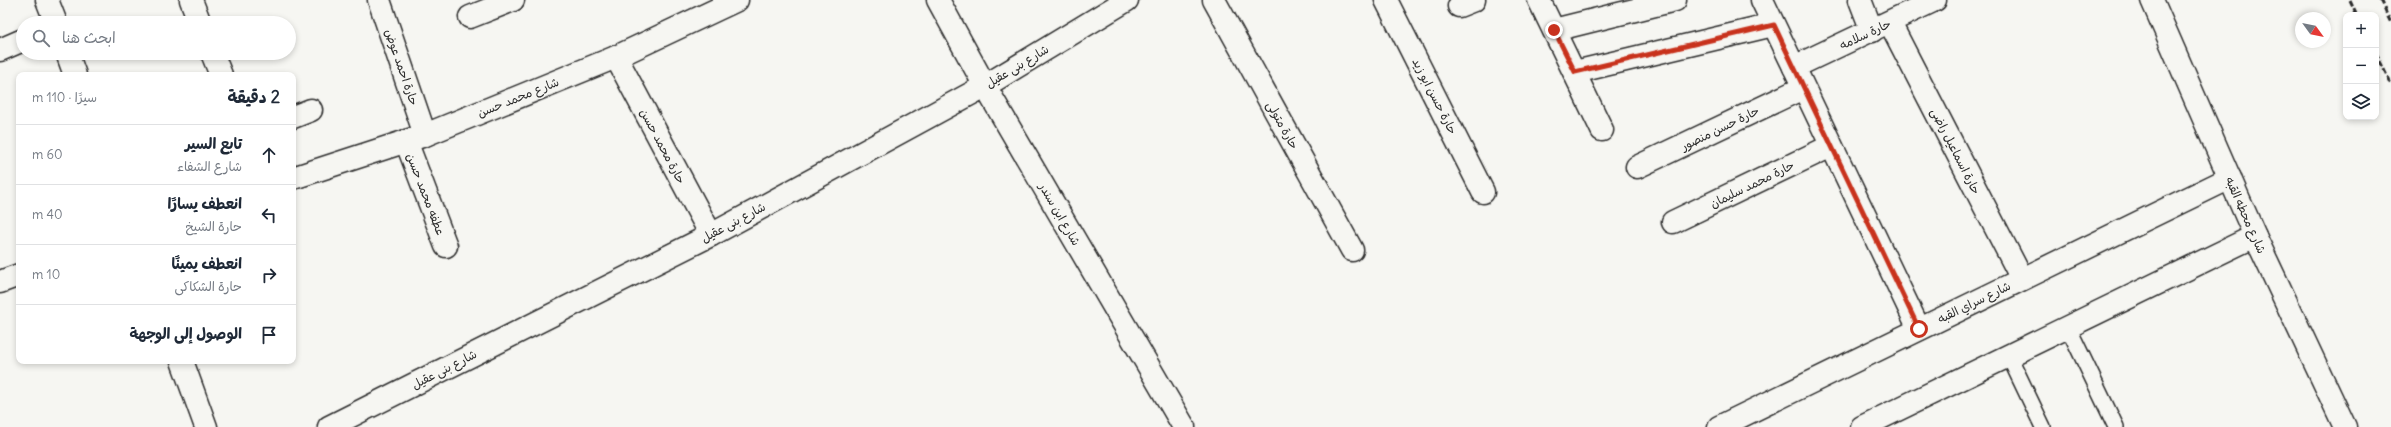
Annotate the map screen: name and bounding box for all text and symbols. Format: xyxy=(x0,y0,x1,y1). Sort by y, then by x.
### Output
north arrow xyxy=(2295,12,2331,48)
map controls xyxy=(2343,12,2379,120)
button: + xyxy=(2343,12,2379,48)
search box xyxy=(16,16,296,60)
street label: حارة سلامه xyxy=(1837,16,1893,52)
route end xyxy=(1545,21,1563,39)
icon: search xyxy=(30,27,52,49)
street label: حارة احمد عوض xyxy=(382,27,422,107)
text: ابحث هنا xyxy=(62,28,116,47)
street label: شارع بنى عقيل xyxy=(983,41,1052,92)
button: − xyxy=(2343,48,2379,84)
street label: حارة حسن ابو زيد xyxy=(1408,55,1461,137)
street label: شارع محمد حسن xyxy=(475,74,562,122)
button: layers xyxy=(2343,84,2379,120)
text: 2 دقيقة xyxy=(227,86,280,108)
text: سيرًا · 110 m xyxy=(32,89,97,106)
street label: حارة متولى xyxy=(1263,98,1302,152)
street label: حارة حسن منصور xyxy=(1678,103,1762,154)
street label: حارة اسماعيل راضى xyxy=(1927,105,1984,197)
street label: حارة محمد حسن xyxy=(637,106,689,186)
text: تابع السير xyxy=(185,134,242,153)
icon: ahead xyxy=(258,144,280,166)
text: 60 m xyxy=(32,146,63,163)
street label: عطفه محمد حسن xyxy=(403,151,449,237)
street label: حارة محمد سليمان xyxy=(1707,157,1797,211)
text: شارع الشفاء xyxy=(177,158,242,175)
street label: شارع محطه القبه xyxy=(2221,174,2270,256)
street label: شارع ابن سندر xyxy=(1034,179,1084,249)
text: انعطف يسارًا xyxy=(168,194,242,213)
street label: شارع بنى عقيل xyxy=(698,199,769,247)
icon: left xyxy=(258,204,280,226)
text: 40 m xyxy=(32,206,63,223)
text: حارة الشيخ xyxy=(185,218,242,235)
text: انعطف يمينًا xyxy=(171,254,242,273)
icon: right xyxy=(258,264,280,286)
text: 10 m xyxy=(32,266,60,283)
text: حارة الشكاكى xyxy=(175,278,242,295)
street label: شارع سراي القبه xyxy=(1935,278,2014,328)
route start xyxy=(1910,320,1928,338)
text: الوصول إلى الوجهة xyxy=(129,324,242,343)
icon: arrive xyxy=(258,324,280,346)
street label: شارع بنى عقيل xyxy=(409,346,480,394)

